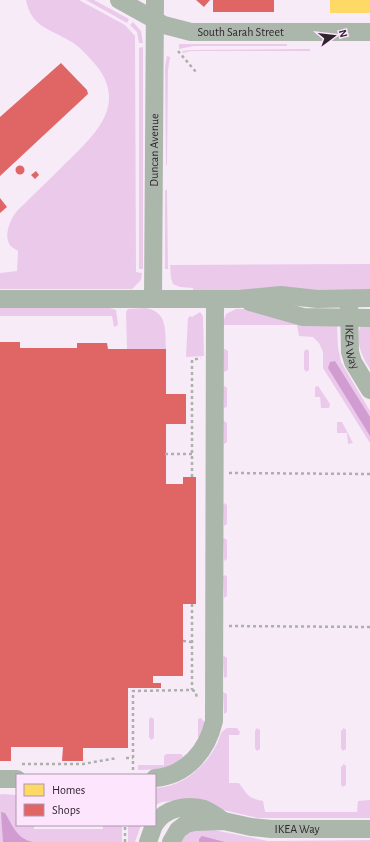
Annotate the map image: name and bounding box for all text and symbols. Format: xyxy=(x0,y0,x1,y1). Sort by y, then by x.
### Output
north arrow xyxy=(314,16,354,56)
street label: South Sarah Street xyxy=(198,26,284,38)
text: N xyxy=(337,28,349,39)
street label: Duncan Avenue xyxy=(148,113,160,187)
street label: IKEA Way xyxy=(343,324,362,372)
legend xyxy=(16,774,156,826)
text: Homes xyxy=(52,784,85,796)
text: Shops xyxy=(52,804,80,816)
street label: IKEA Way xyxy=(275,823,320,836)

